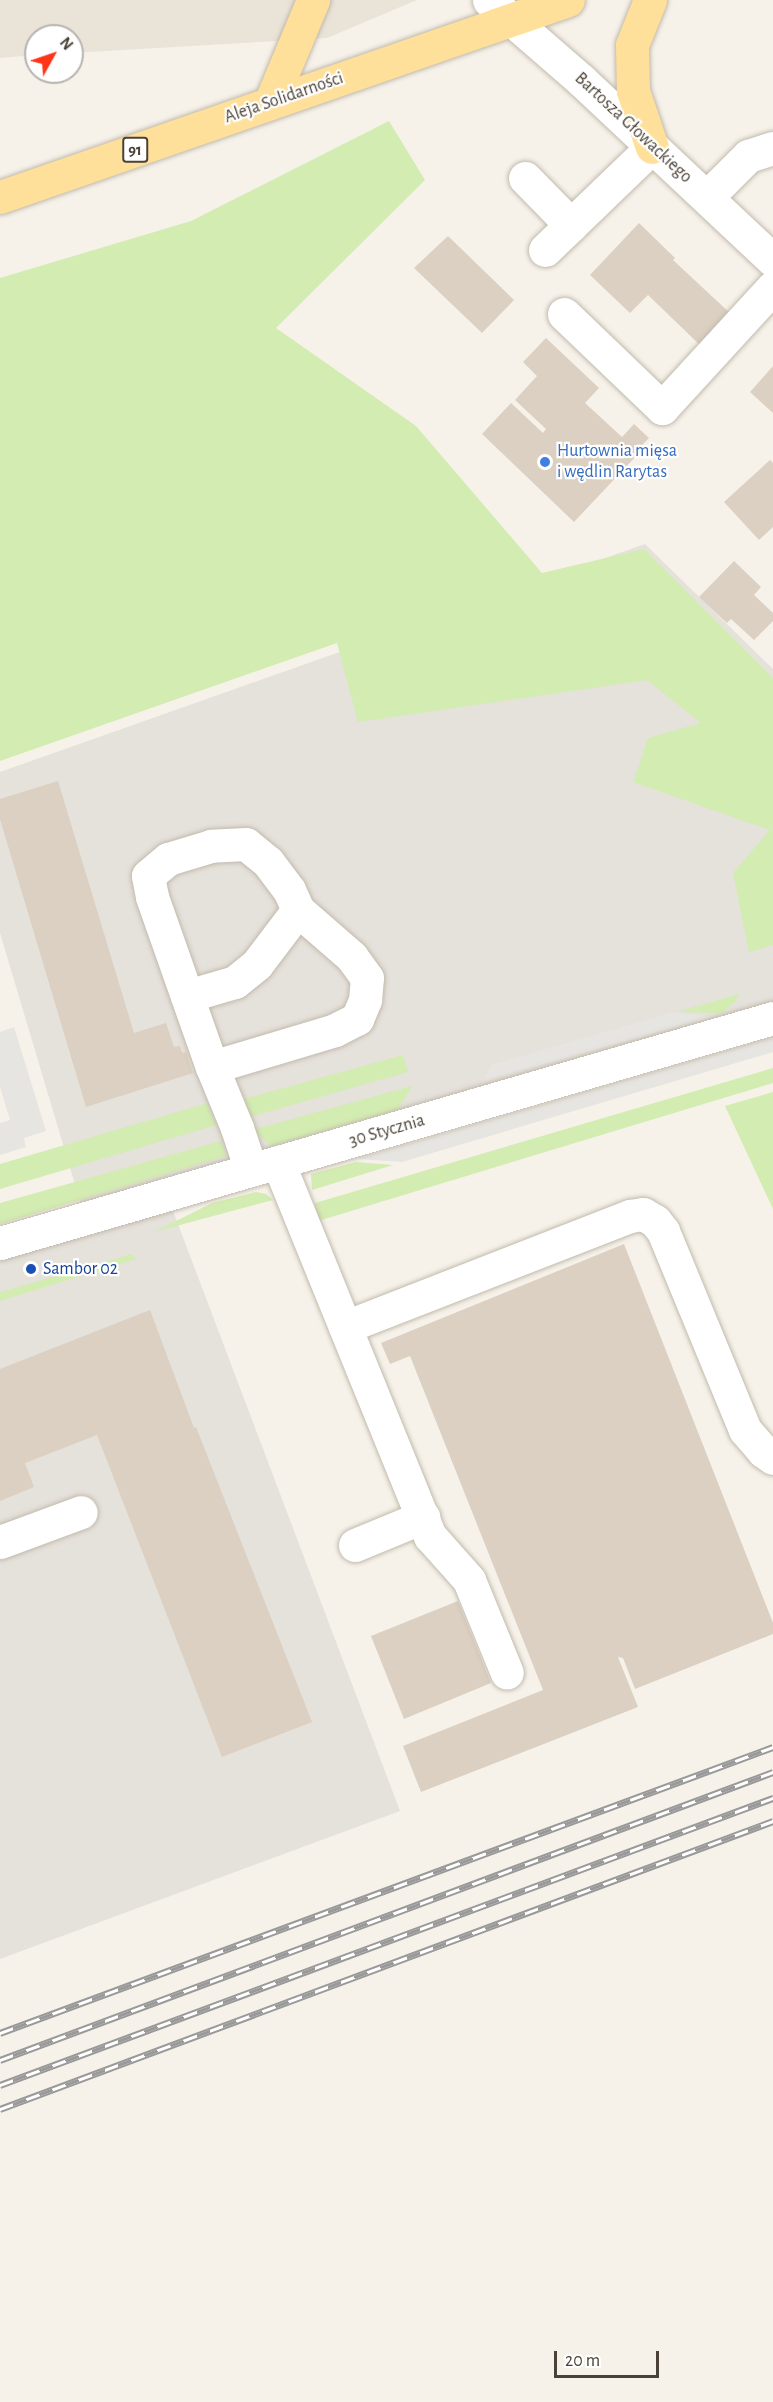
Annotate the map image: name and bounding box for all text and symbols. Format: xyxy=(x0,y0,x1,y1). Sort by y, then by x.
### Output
north arrow xyxy=(24,24,84,84)
text: N xyxy=(57,34,76,53)
street label: Aleja Solidarności xyxy=(222,68,346,128)
street label: Bartosza Głowackiego xyxy=(570,68,696,188)
road number: 91 xyxy=(122,137,148,163)
place label: Hurtownia mięsa i wędlin Rarytas xyxy=(557,441,677,484)
marker: Hurtownia mięsa i wędlin Rarytas xyxy=(538,455,552,469)
street label: 30 Stycznia xyxy=(347,1110,427,1152)
place label: Sambor 02 xyxy=(43,1258,118,1280)
marker: Sambor 02 xyxy=(24,1262,38,1276)
scale bar xyxy=(557,2339,662,2377)
text: 20 m xyxy=(565,2352,600,2370)

